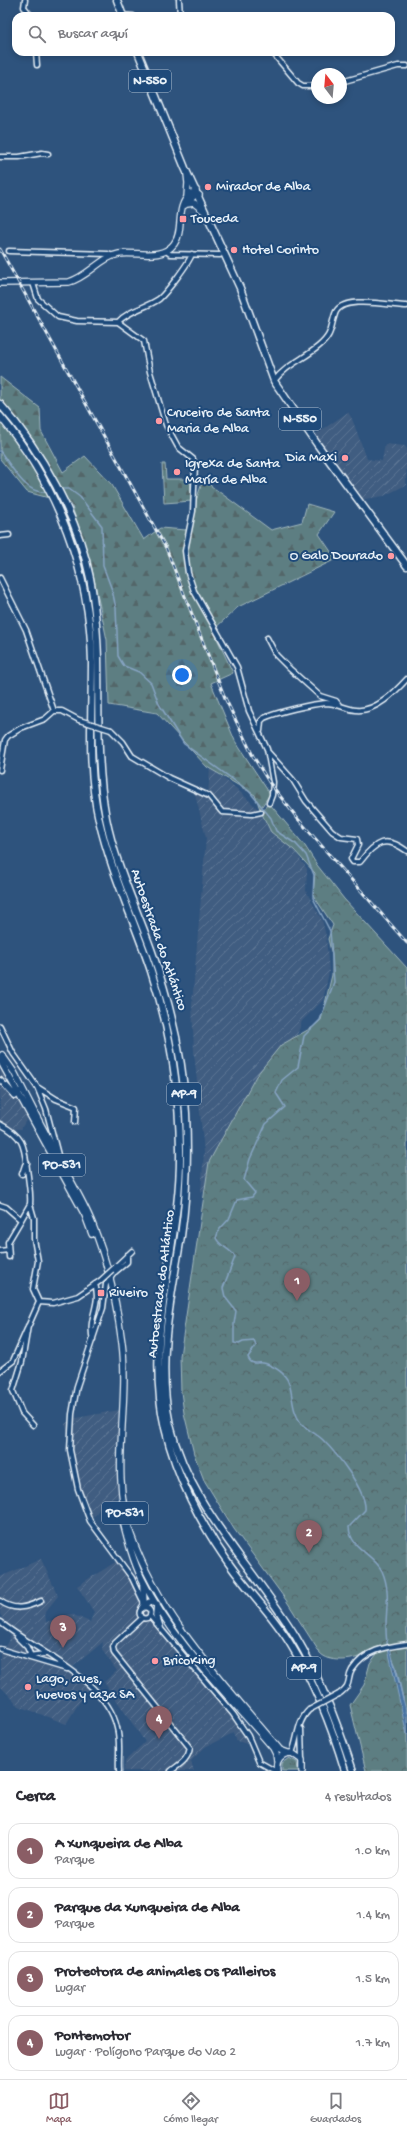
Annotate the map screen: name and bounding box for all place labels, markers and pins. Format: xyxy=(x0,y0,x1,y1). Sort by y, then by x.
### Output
place label: Mirador de Alba xyxy=(216,179,312,196)
marker: Mirador de Alba xyxy=(203,182,213,192)
place label: Touceda xyxy=(190,211,239,228)
marker: Touceda xyxy=(178,214,188,224)
place label: Hotel Corinto xyxy=(242,242,319,259)
marker: Hotel Corinto xyxy=(229,245,239,255)
place label: Cruceiro de Santa Maria de Alba xyxy=(167,405,271,438)
marker: Cruceiro de Santa Maria de Alba xyxy=(154,416,164,426)
place label: Dia Maxi xyxy=(285,450,337,467)
marker: Dia Maxi xyxy=(340,453,350,463)
place label: Igrexa de Santa María de Alba xyxy=(185,456,281,489)
marker: Igrexa de Santa María de Alba xyxy=(172,467,182,477)
place label: O Galo Dourado xyxy=(290,548,383,565)
marker: O Galo Dourado xyxy=(386,551,396,561)
pin: 1 xyxy=(284,1268,310,1301)
place label: Riveiro xyxy=(109,1285,148,1302)
marker: Riveiro xyxy=(96,1288,106,1298)
pin: 2 xyxy=(296,1520,322,1553)
pin: 3 xyxy=(50,1615,76,1648)
place label: BricoKing xyxy=(162,1653,216,1670)
marker: BricoKing xyxy=(150,1656,160,1666)
place label: Lago, aves, huevos y caza SA xyxy=(36,1671,135,1704)
marker: Lago, aves, huevos y caza SA xyxy=(23,1682,33,1692)
pin: 4 xyxy=(146,1706,172,1739)

